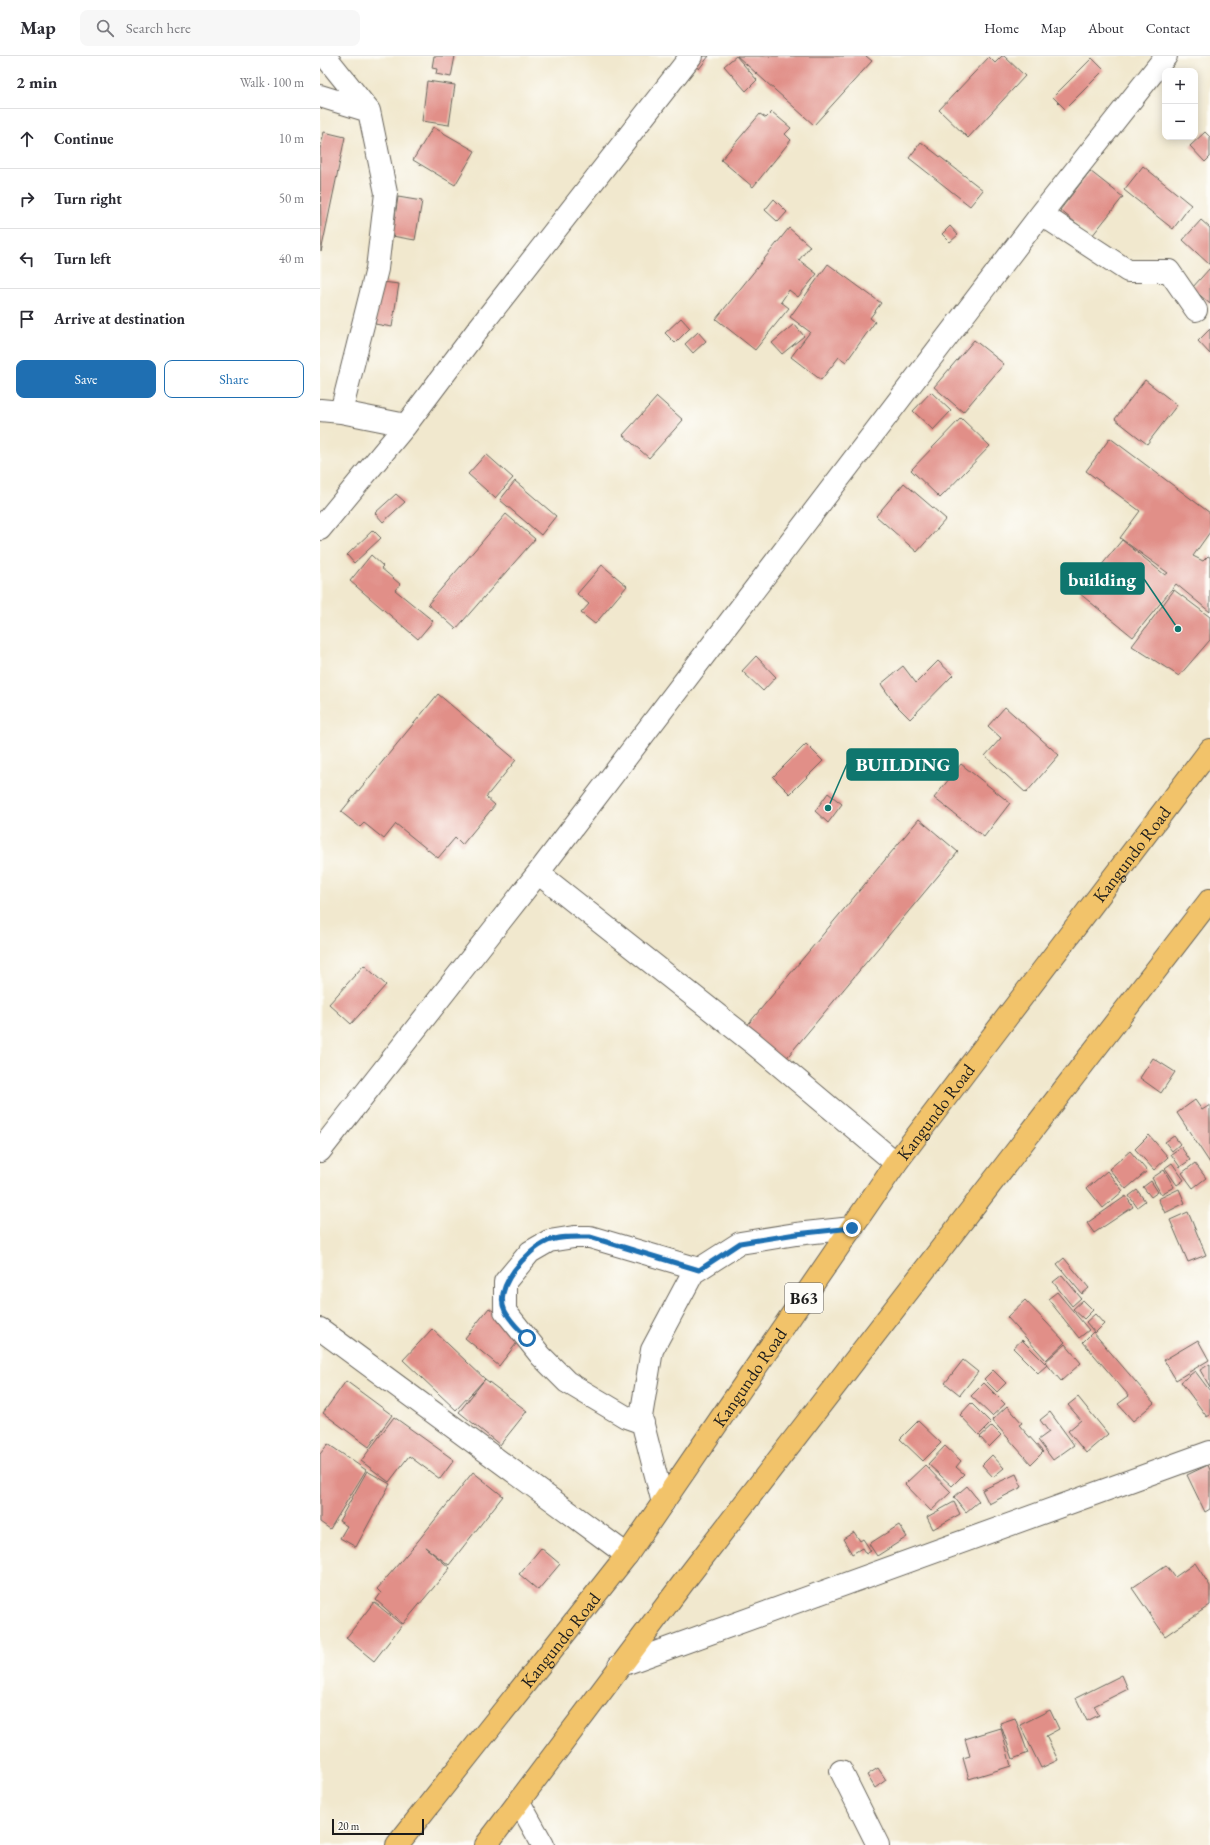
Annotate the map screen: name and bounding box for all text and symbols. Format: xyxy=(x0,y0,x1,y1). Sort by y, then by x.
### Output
search box xyxy=(80,10,360,46)
text: Map xyxy=(20,15,56,40)
icon: search xyxy=(94,17,116,39)
text: Search here xyxy=(126,18,191,37)
text: Home xyxy=(984,19,1019,37)
text: Map xyxy=(1041,19,1066,37)
text: About xyxy=(1088,19,1124,37)
text: Contact xyxy=(1146,19,1190,37)
map controls xyxy=(1162,68,1198,140)
button: + xyxy=(1162,68,1198,104)
text: 2 min xyxy=(16,71,57,93)
text: Walk · 100 m xyxy=(240,74,304,91)
button: − xyxy=(1162,104,1198,140)
icon: ahead xyxy=(16,128,38,150)
text: Continue xyxy=(54,129,114,148)
text: 10 m xyxy=(279,130,304,147)
icon: right xyxy=(16,188,38,210)
text: Turn right xyxy=(54,189,122,208)
text: 50 m xyxy=(279,190,304,207)
icon: left xyxy=(16,248,38,270)
text: Turn left xyxy=(54,249,111,268)
text: 40 m xyxy=(279,250,304,267)
icon: arrive xyxy=(16,308,38,330)
text: Arrive at destination xyxy=(54,309,185,328)
button: Save xyxy=(16,360,156,398)
button: Share xyxy=(164,360,304,398)
callout: building xyxy=(1061,563,1144,594)
text: building xyxy=(1068,567,1136,592)
callout: BUILDING xyxy=(847,749,958,780)
text: BUILDING xyxy=(856,752,951,777)
street label: Kangundo Road xyxy=(1087,800,1176,907)
street label: Kangundo Road xyxy=(891,1058,980,1165)
route end xyxy=(843,1219,861,1237)
road number: B63 xyxy=(785,1283,823,1313)
street label: Kangundo Road xyxy=(707,1322,792,1431)
route start xyxy=(518,1329,536,1347)
street label: Kangundo Road xyxy=(515,1587,605,1692)
scale bar xyxy=(332,1817,424,1836)
text: 20 m xyxy=(338,1819,359,1833)

